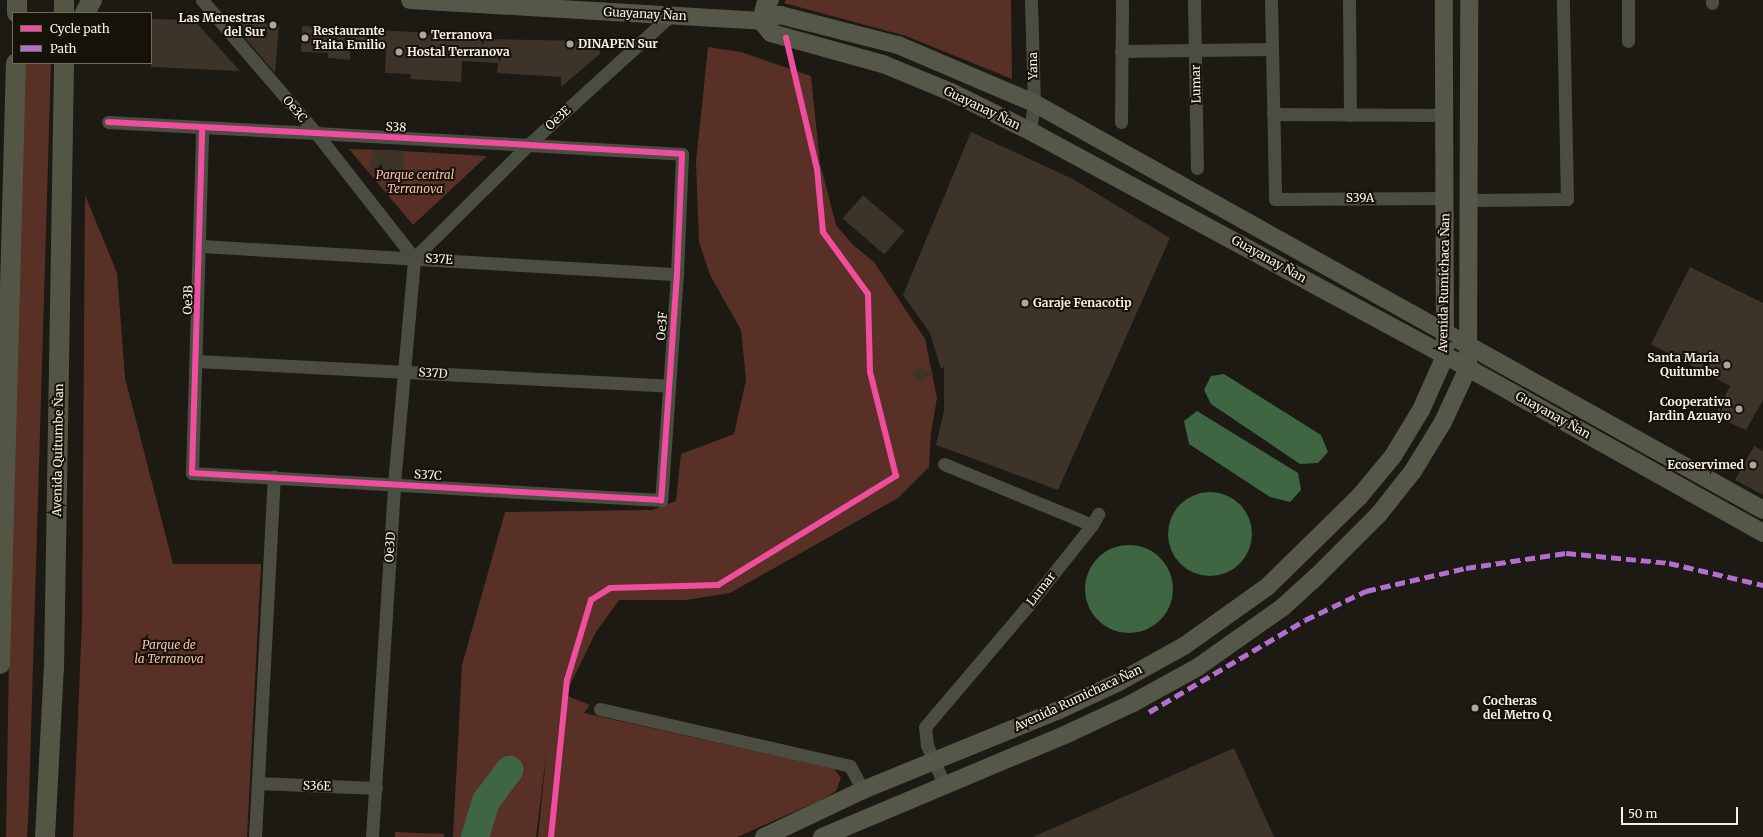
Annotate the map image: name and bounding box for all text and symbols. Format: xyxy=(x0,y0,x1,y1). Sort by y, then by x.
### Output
street label: Guayanay Ñan xyxy=(603,5,687,23)
place label: Las Menestras del Sur xyxy=(179,11,265,39)
legend xyxy=(12,12,152,64)
marker: Las Menestras del Sur xyxy=(268,20,278,30)
text: Cycle path xyxy=(50,21,110,36)
place label: Restaurante Taita Emilio xyxy=(313,24,385,52)
place label: Terranova xyxy=(431,28,492,42)
marker: Terranova xyxy=(418,30,428,40)
marker: Restaurante Taita Emilio xyxy=(300,33,310,43)
place label: DINAPEN Sur xyxy=(578,37,658,51)
marker: DINAPEN Sur xyxy=(565,39,575,49)
text: Path xyxy=(50,41,76,56)
place label: Hostal Terranova xyxy=(407,45,510,59)
marker: Hostal Terranova xyxy=(394,47,404,57)
street label: Yana xyxy=(1026,52,1040,80)
street label: Lumar xyxy=(1188,65,1204,103)
street label: Guayanay Ñan xyxy=(941,83,1023,133)
street label: Oe3C xyxy=(280,93,310,125)
street label: Oe3E xyxy=(542,103,574,133)
street label: S38 xyxy=(385,119,407,135)
park label: Parque central Terranova xyxy=(376,168,454,196)
street label: S39A xyxy=(1346,191,1374,205)
street label: Avenida Rumichaca Ñan xyxy=(1436,213,1452,353)
street label: Guayanay Ñan xyxy=(1229,233,1309,285)
street label: S37E xyxy=(425,251,453,267)
street label: Oe3B xyxy=(180,285,196,315)
place label: Garaje Fenacotip xyxy=(1033,296,1132,310)
marker: Garaje Fenacotip xyxy=(1020,298,1030,308)
street label: Oe3F xyxy=(654,311,670,341)
place label: Santa Maria Quitumbe xyxy=(1647,351,1719,379)
marker: Santa Maria Quitumbe xyxy=(1722,360,1732,370)
street label: S37D xyxy=(418,365,448,381)
street label: Avenida Quitumbe Ñan xyxy=(50,383,66,517)
street label: Guayanay Ñan xyxy=(1513,389,1593,441)
place label: Cooperativa Jardin Azuayo xyxy=(1648,395,1731,423)
marker: Cooperativa Jardin Azuayo xyxy=(1734,404,1744,414)
place label: Ecoservimed xyxy=(1667,458,1744,472)
marker: Ecoservimed xyxy=(1747,459,1759,471)
street label: S37C xyxy=(414,467,442,483)
street label: Oe3D xyxy=(382,531,398,563)
street label: Lumar xyxy=(1023,569,1059,609)
park label: Parque de la Terranova xyxy=(134,638,204,666)
street label: Avenida Rumichaca Ñan xyxy=(1012,662,1144,734)
place label: Cocheras del Metro Q xyxy=(1483,694,1551,722)
marker: Cocheras del Metro Q xyxy=(1470,703,1480,713)
street label: S36E xyxy=(303,778,331,794)
scale bar xyxy=(1623,799,1740,825)
text: 50 m xyxy=(1628,806,1657,821)

